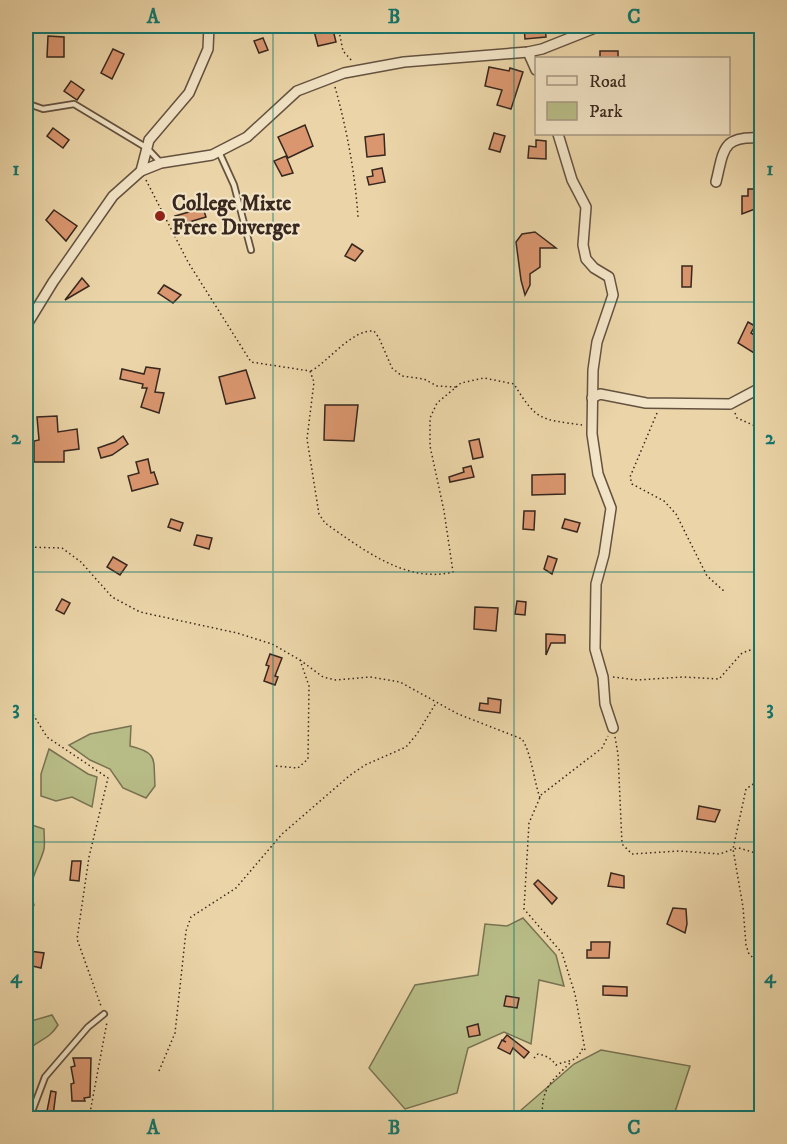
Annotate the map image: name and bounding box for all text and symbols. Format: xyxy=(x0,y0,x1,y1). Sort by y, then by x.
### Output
text: A xyxy=(146,5,161,30)
text: B xyxy=(388,5,400,30)
text: C xyxy=(627,5,641,30)
legend xyxy=(535,57,730,135)
text: Road xyxy=(589,71,626,93)
text: Park xyxy=(589,101,623,123)
text: 1 xyxy=(12,157,20,182)
text: 1 xyxy=(766,157,774,182)
place label: College Mixte Frere Duverger xyxy=(172,191,301,241)
marker: College Mixte Frere Duverger xyxy=(153,209,167,223)
text: 2 xyxy=(11,426,22,451)
text: 2 xyxy=(765,426,776,451)
text: 3 xyxy=(12,696,20,721)
text: 3 xyxy=(766,696,774,721)
text: 4 xyxy=(10,965,23,990)
text: 4 xyxy=(764,965,777,990)
text: A xyxy=(146,1116,161,1141)
text: B xyxy=(388,1116,400,1141)
text: C xyxy=(627,1116,641,1141)

